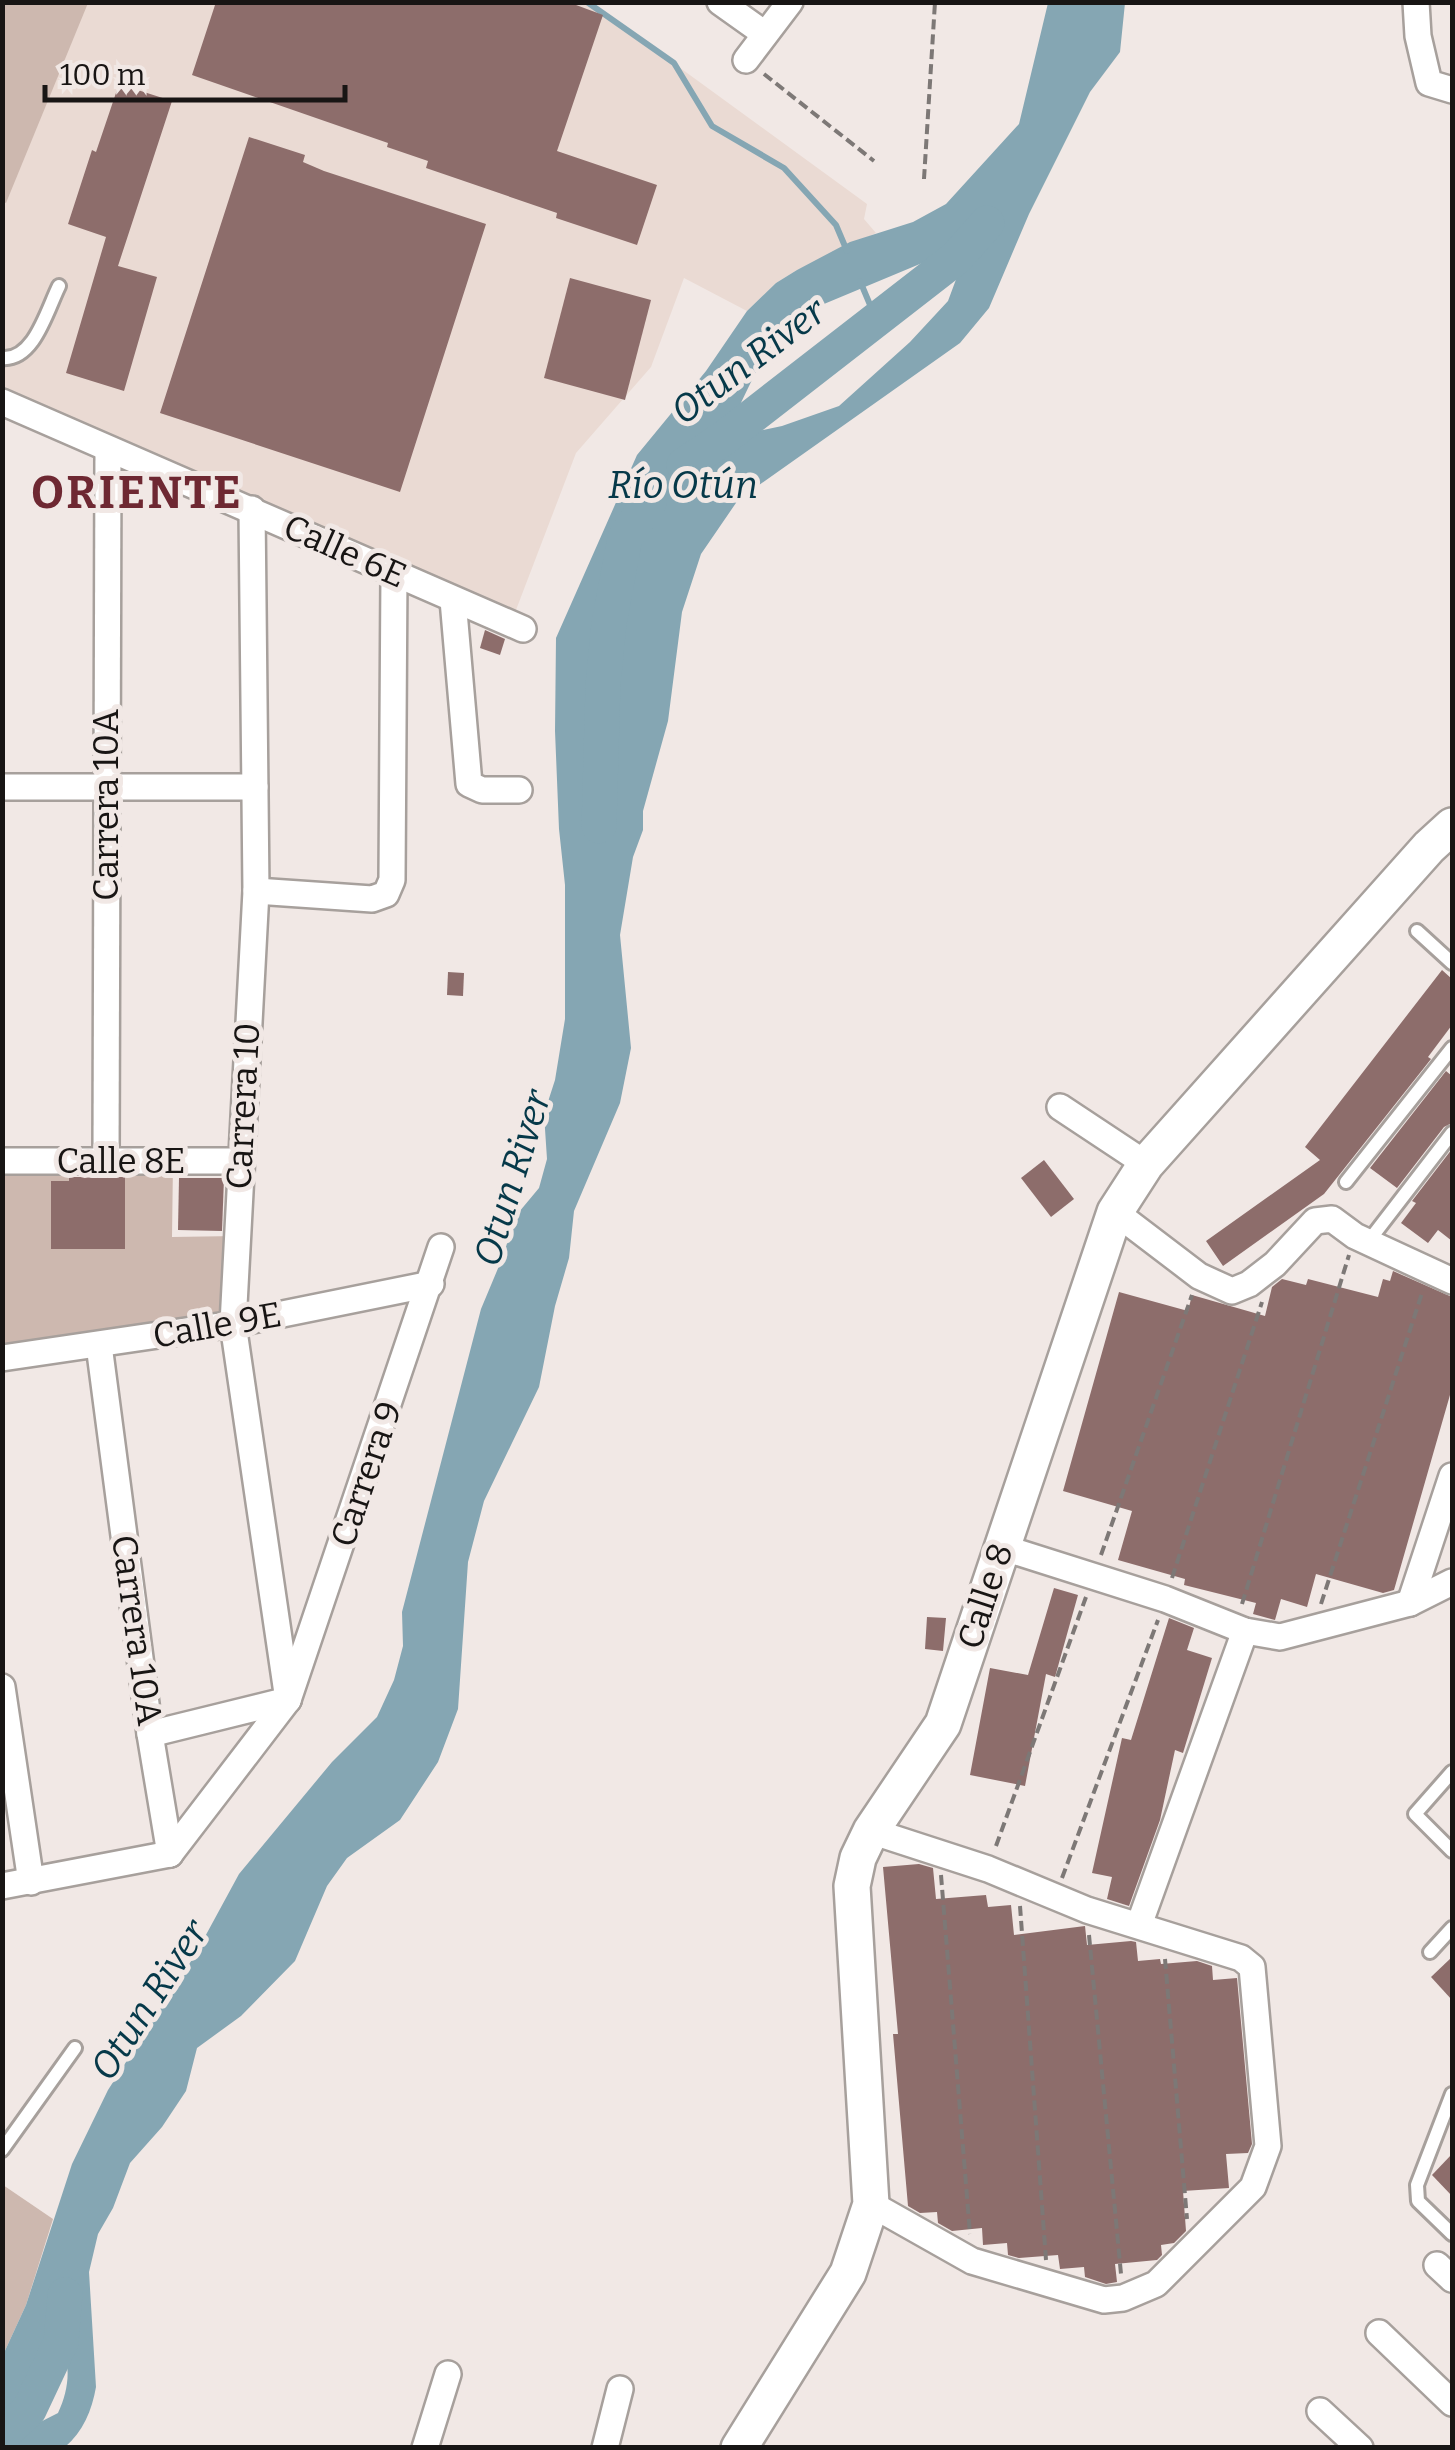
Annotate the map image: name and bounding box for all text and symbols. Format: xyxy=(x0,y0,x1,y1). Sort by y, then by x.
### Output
scale bar xyxy=(45,40,345,102)
text: 100 m xyxy=(60,57,146,93)
water label: Otun River xyxy=(662,287,835,434)
water label: Río Otún xyxy=(608,462,758,508)
district label: ORIENTE xyxy=(31,466,243,520)
street label: Calle 6E xyxy=(277,505,413,597)
street label: Carrera 10A xyxy=(85,709,127,901)
street label: Carrera 10 xyxy=(218,1022,268,1190)
water label: Otun River xyxy=(464,1083,561,1271)
street label: Calle 8E xyxy=(56,1140,186,1182)
street label: Calle 9E xyxy=(150,1293,284,1357)
street label: Carrera 9 xyxy=(322,1396,410,1552)
street label: Carrera 10A xyxy=(103,1532,171,1728)
street label: Calle 8 xyxy=(948,1538,1022,1654)
water label: Otun River xyxy=(80,1910,219,2089)

